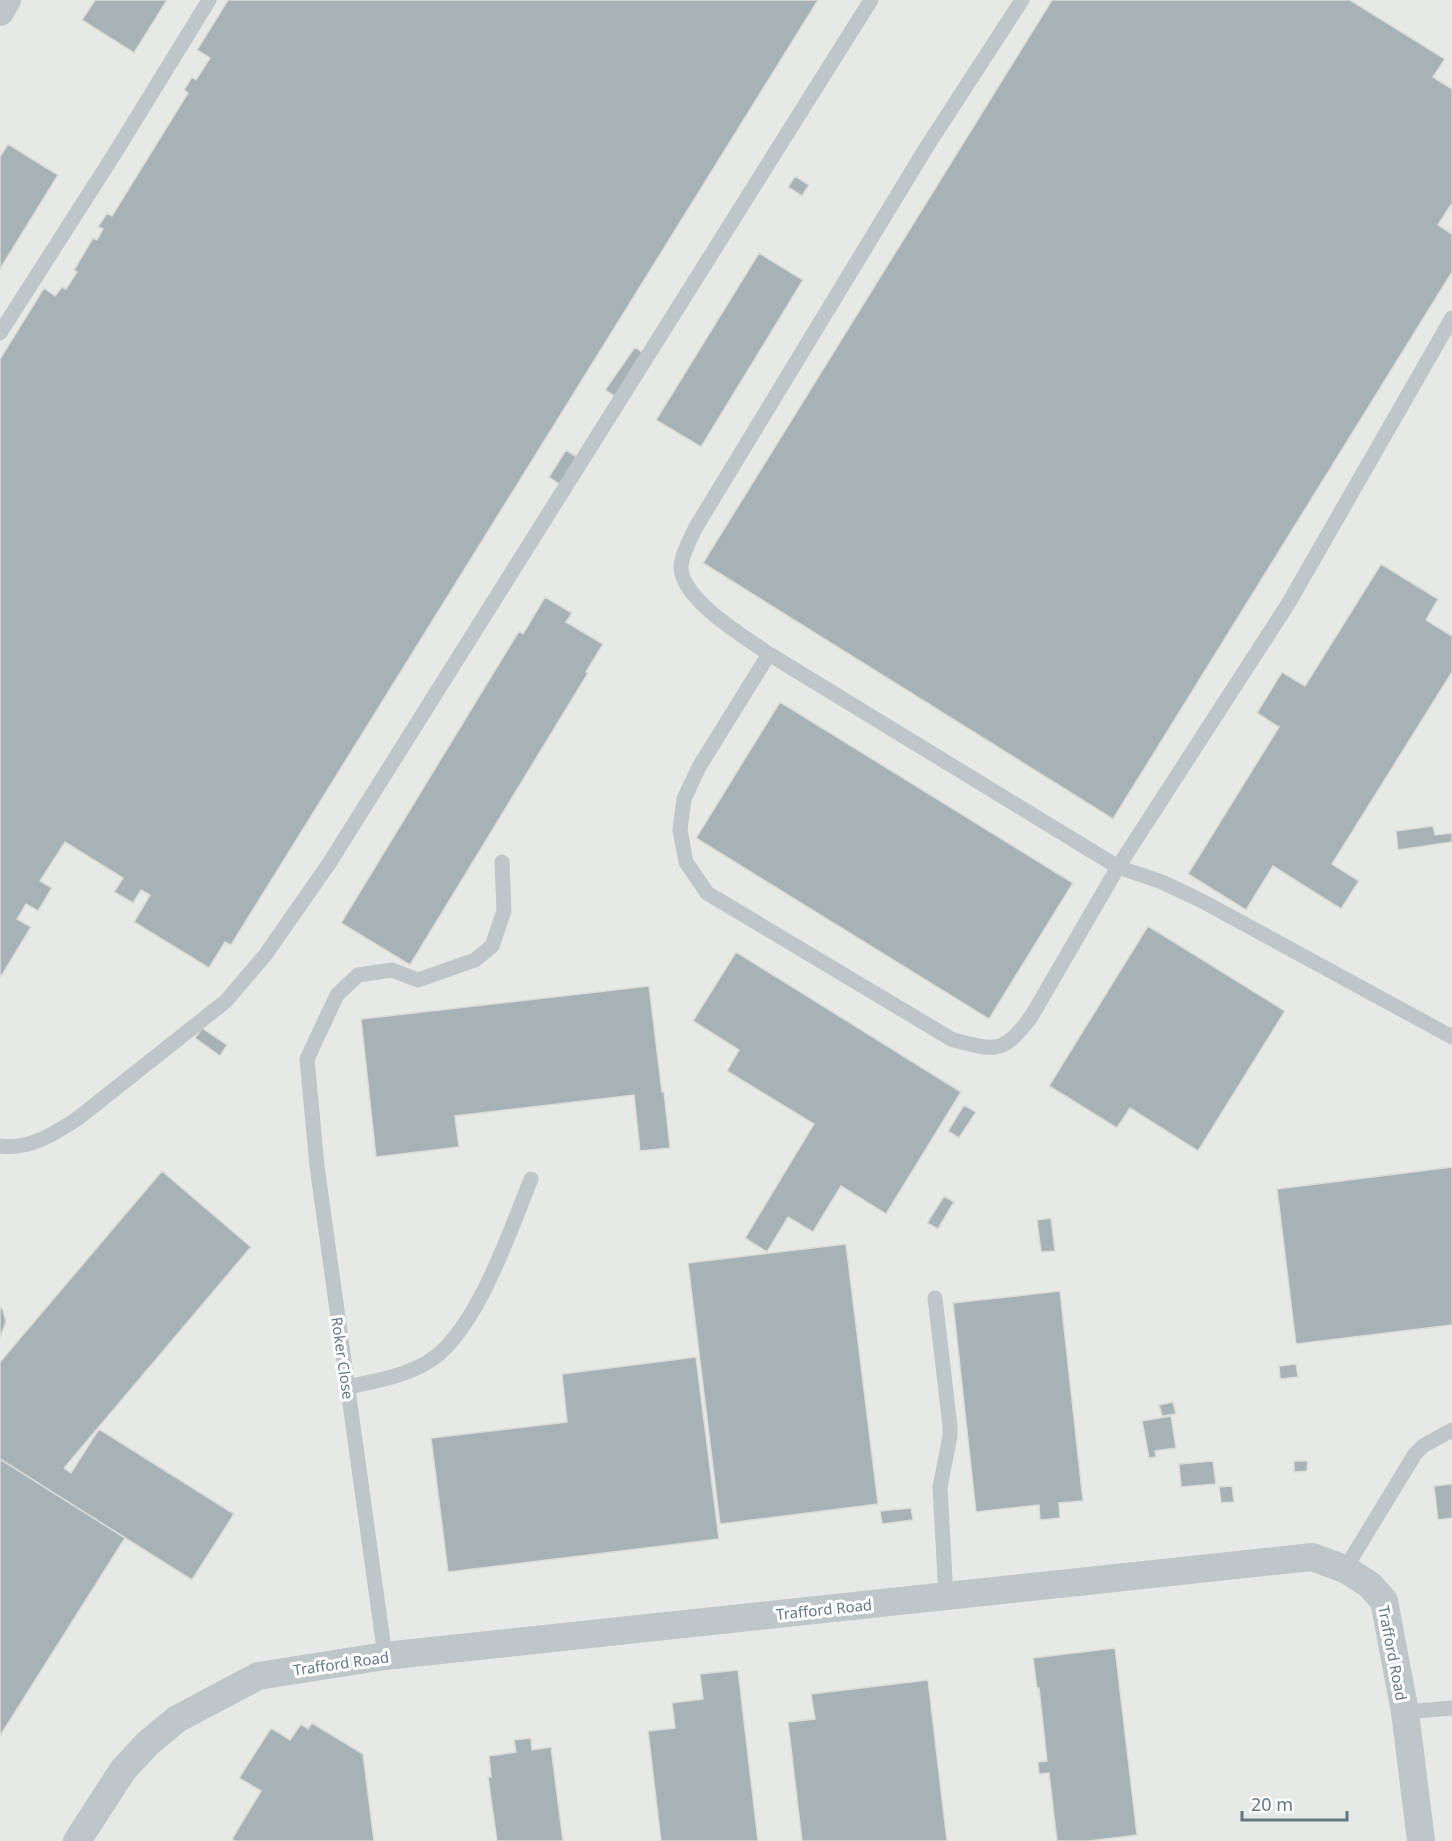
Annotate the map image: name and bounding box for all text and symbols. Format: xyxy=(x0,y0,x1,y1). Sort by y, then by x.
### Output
street label: Roker Close xyxy=(327,1315,359,1401)
street label: Trafford Road xyxy=(775,1594,873,1624)
street label: Trafford Road xyxy=(1374,1604,1412,1702)
street label: Trafford Road xyxy=(292,1646,390,1680)
scale bar xyxy=(1242,1784,1347,1822)
text: 20 m xyxy=(1251,1792,1293,1816)

